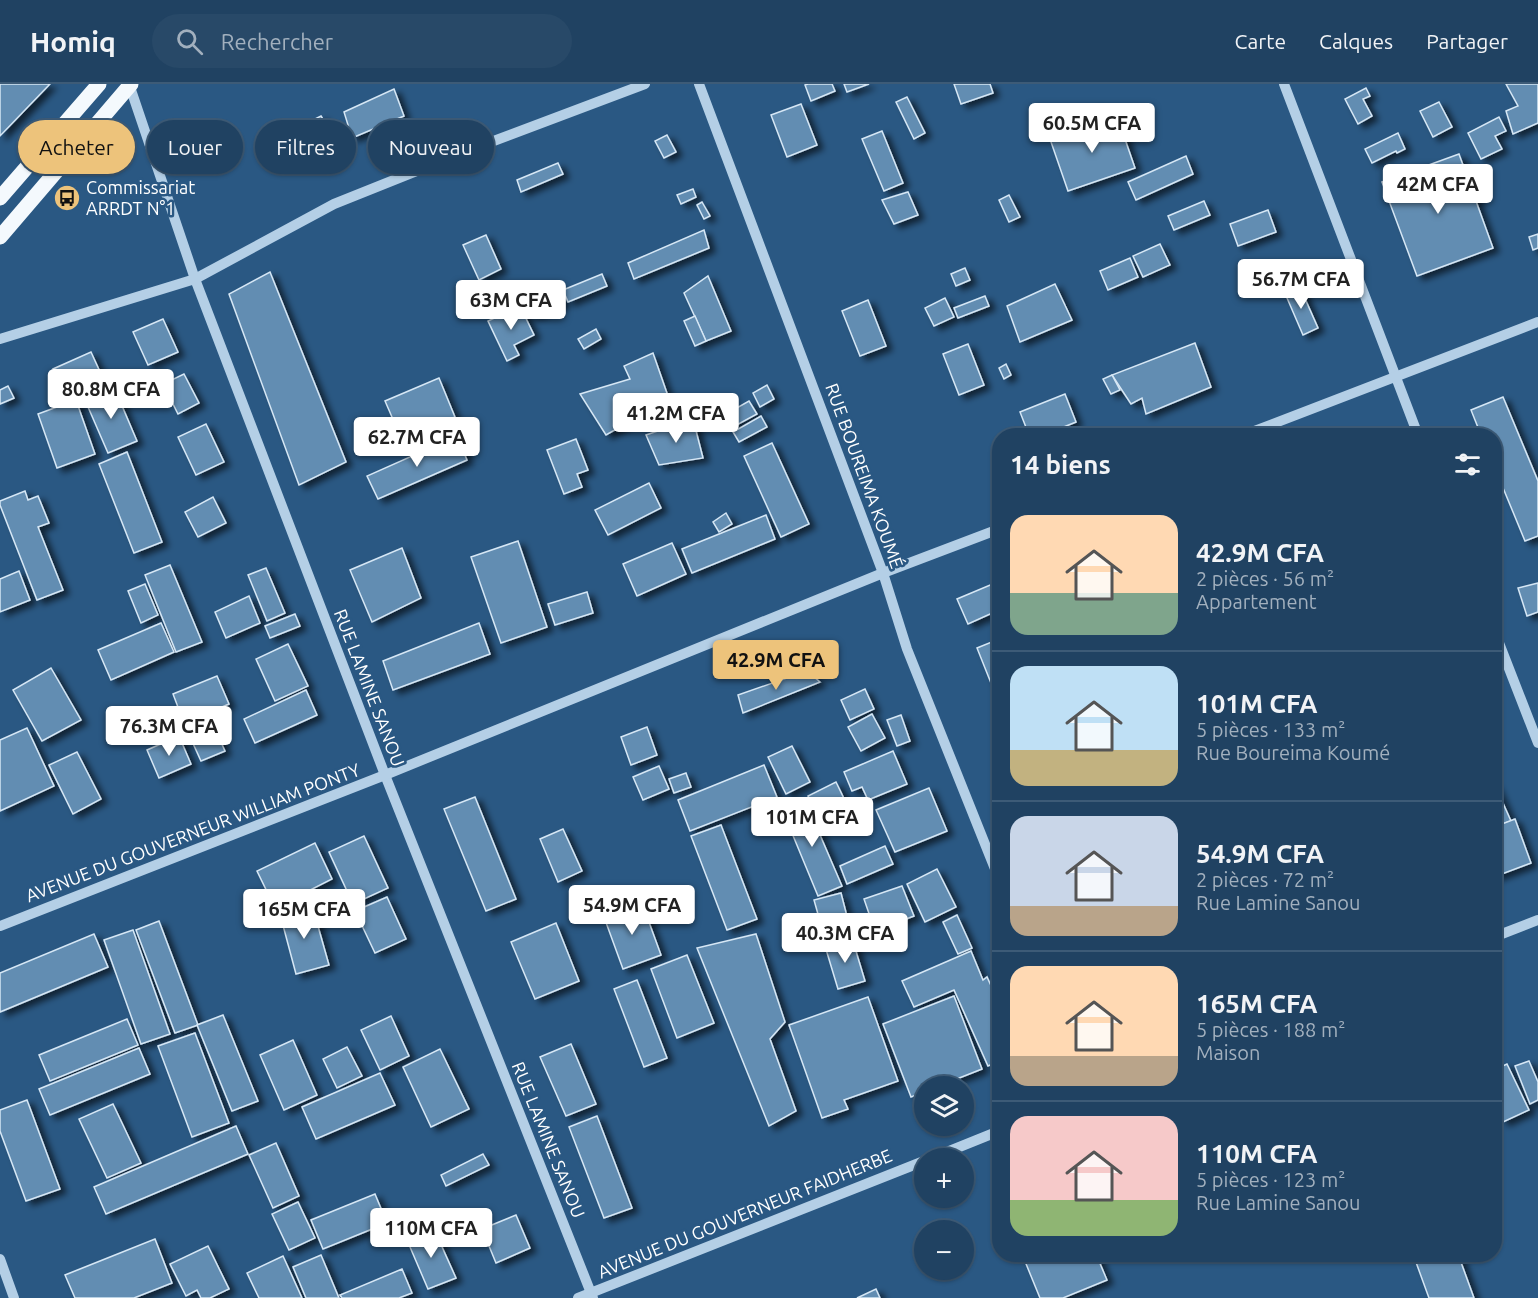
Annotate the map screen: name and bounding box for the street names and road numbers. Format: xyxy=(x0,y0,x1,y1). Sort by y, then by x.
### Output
street label: RUE BOUREIMA KOUMÉ xyxy=(822,380,909,571)
street label: RUE LAMINE SANOU xyxy=(331,606,409,769)
street label: AVENUE DU GOUVERNEUR WILLIAM PONTY xyxy=(23,759,363,905)
street label: RUE LAMINE SANOU xyxy=(508,1059,589,1221)
street label: AVENUE DU GOUVERNEUR FAIDHERBE xyxy=(595,1145,895,1281)

